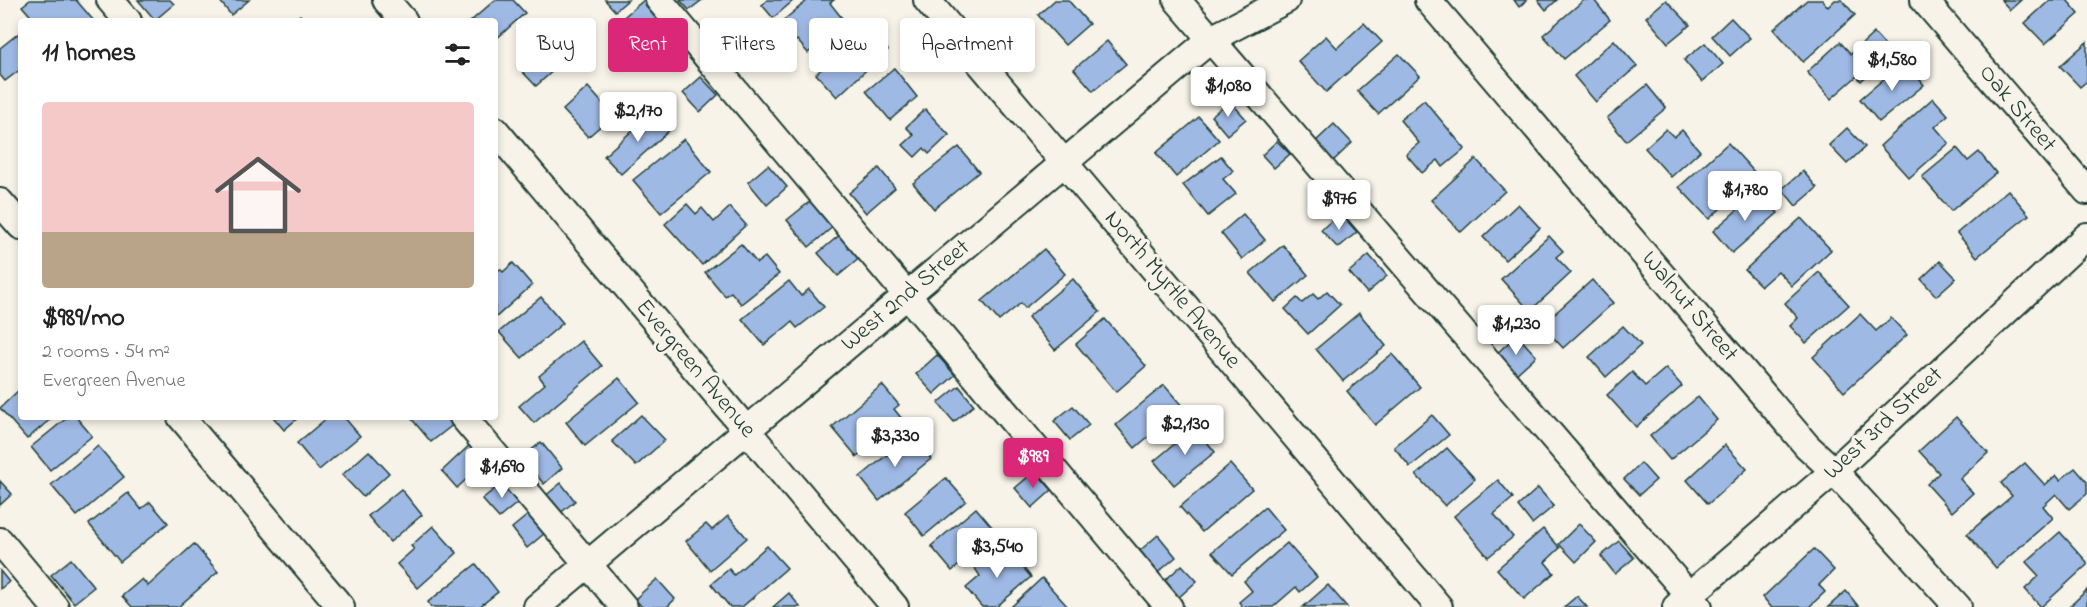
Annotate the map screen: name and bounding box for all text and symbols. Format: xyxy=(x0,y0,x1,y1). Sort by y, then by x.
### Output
chip: Buy xyxy=(516,18,596,72)
chip: Rent xyxy=(608,18,688,72)
chip: Filters xyxy=(700,18,797,72)
chip: New xyxy=(809,18,888,72)
chip: Apartment xyxy=(900,18,1035,72)
text: 11 homes xyxy=(42,35,136,73)
icon: filters xyxy=(441,38,474,71)
pin: $1,580 xyxy=(1843,41,1941,92)
text: $1,580 xyxy=(1867,46,1917,75)
street label: Oak Street xyxy=(1970,57,2064,161)
pin: $1,080 xyxy=(1179,67,1277,118)
text: $1,080 xyxy=(1205,72,1251,101)
pin: $2,170 xyxy=(589,92,687,143)
text: $2,170 xyxy=(614,97,662,126)
icon: home xyxy=(204,141,312,249)
pin: $1,780 xyxy=(1696,171,1794,222)
text: $1,780 xyxy=(1722,176,1768,205)
pin: $976 xyxy=(1303,180,1375,231)
text: $976 xyxy=(1321,185,1357,214)
street label: North Myrtle Avenue xyxy=(1094,203,1249,378)
street label: West 2nd Street xyxy=(834,231,978,361)
street label: Walnut Street xyxy=(1632,244,1746,370)
street label: Evergreen Avenue xyxy=(626,292,764,446)
text: $989/mo xyxy=(42,300,125,338)
pin: $1,230 xyxy=(1467,305,1565,356)
text: $1,230 xyxy=(1492,310,1540,339)
text: 2 rooms · 54 m² xyxy=(42,338,170,367)
street label: West 3rd Street xyxy=(1816,359,1952,489)
text: Evergreen Avenue xyxy=(42,367,185,396)
pin: $2,130 xyxy=(1136,405,1234,456)
text: $2,130 xyxy=(1161,410,1209,439)
pin: $3,330 xyxy=(846,417,944,468)
text: $3,330 xyxy=(871,422,919,451)
pin: $989 xyxy=(997,438,1069,489)
text: $989 xyxy=(1017,443,1049,472)
pin: $1,690 xyxy=(453,448,551,499)
text: $1,690 xyxy=(479,453,525,482)
pin: $3,540 xyxy=(948,528,1046,579)
text: $3,540 xyxy=(971,533,1023,562)

